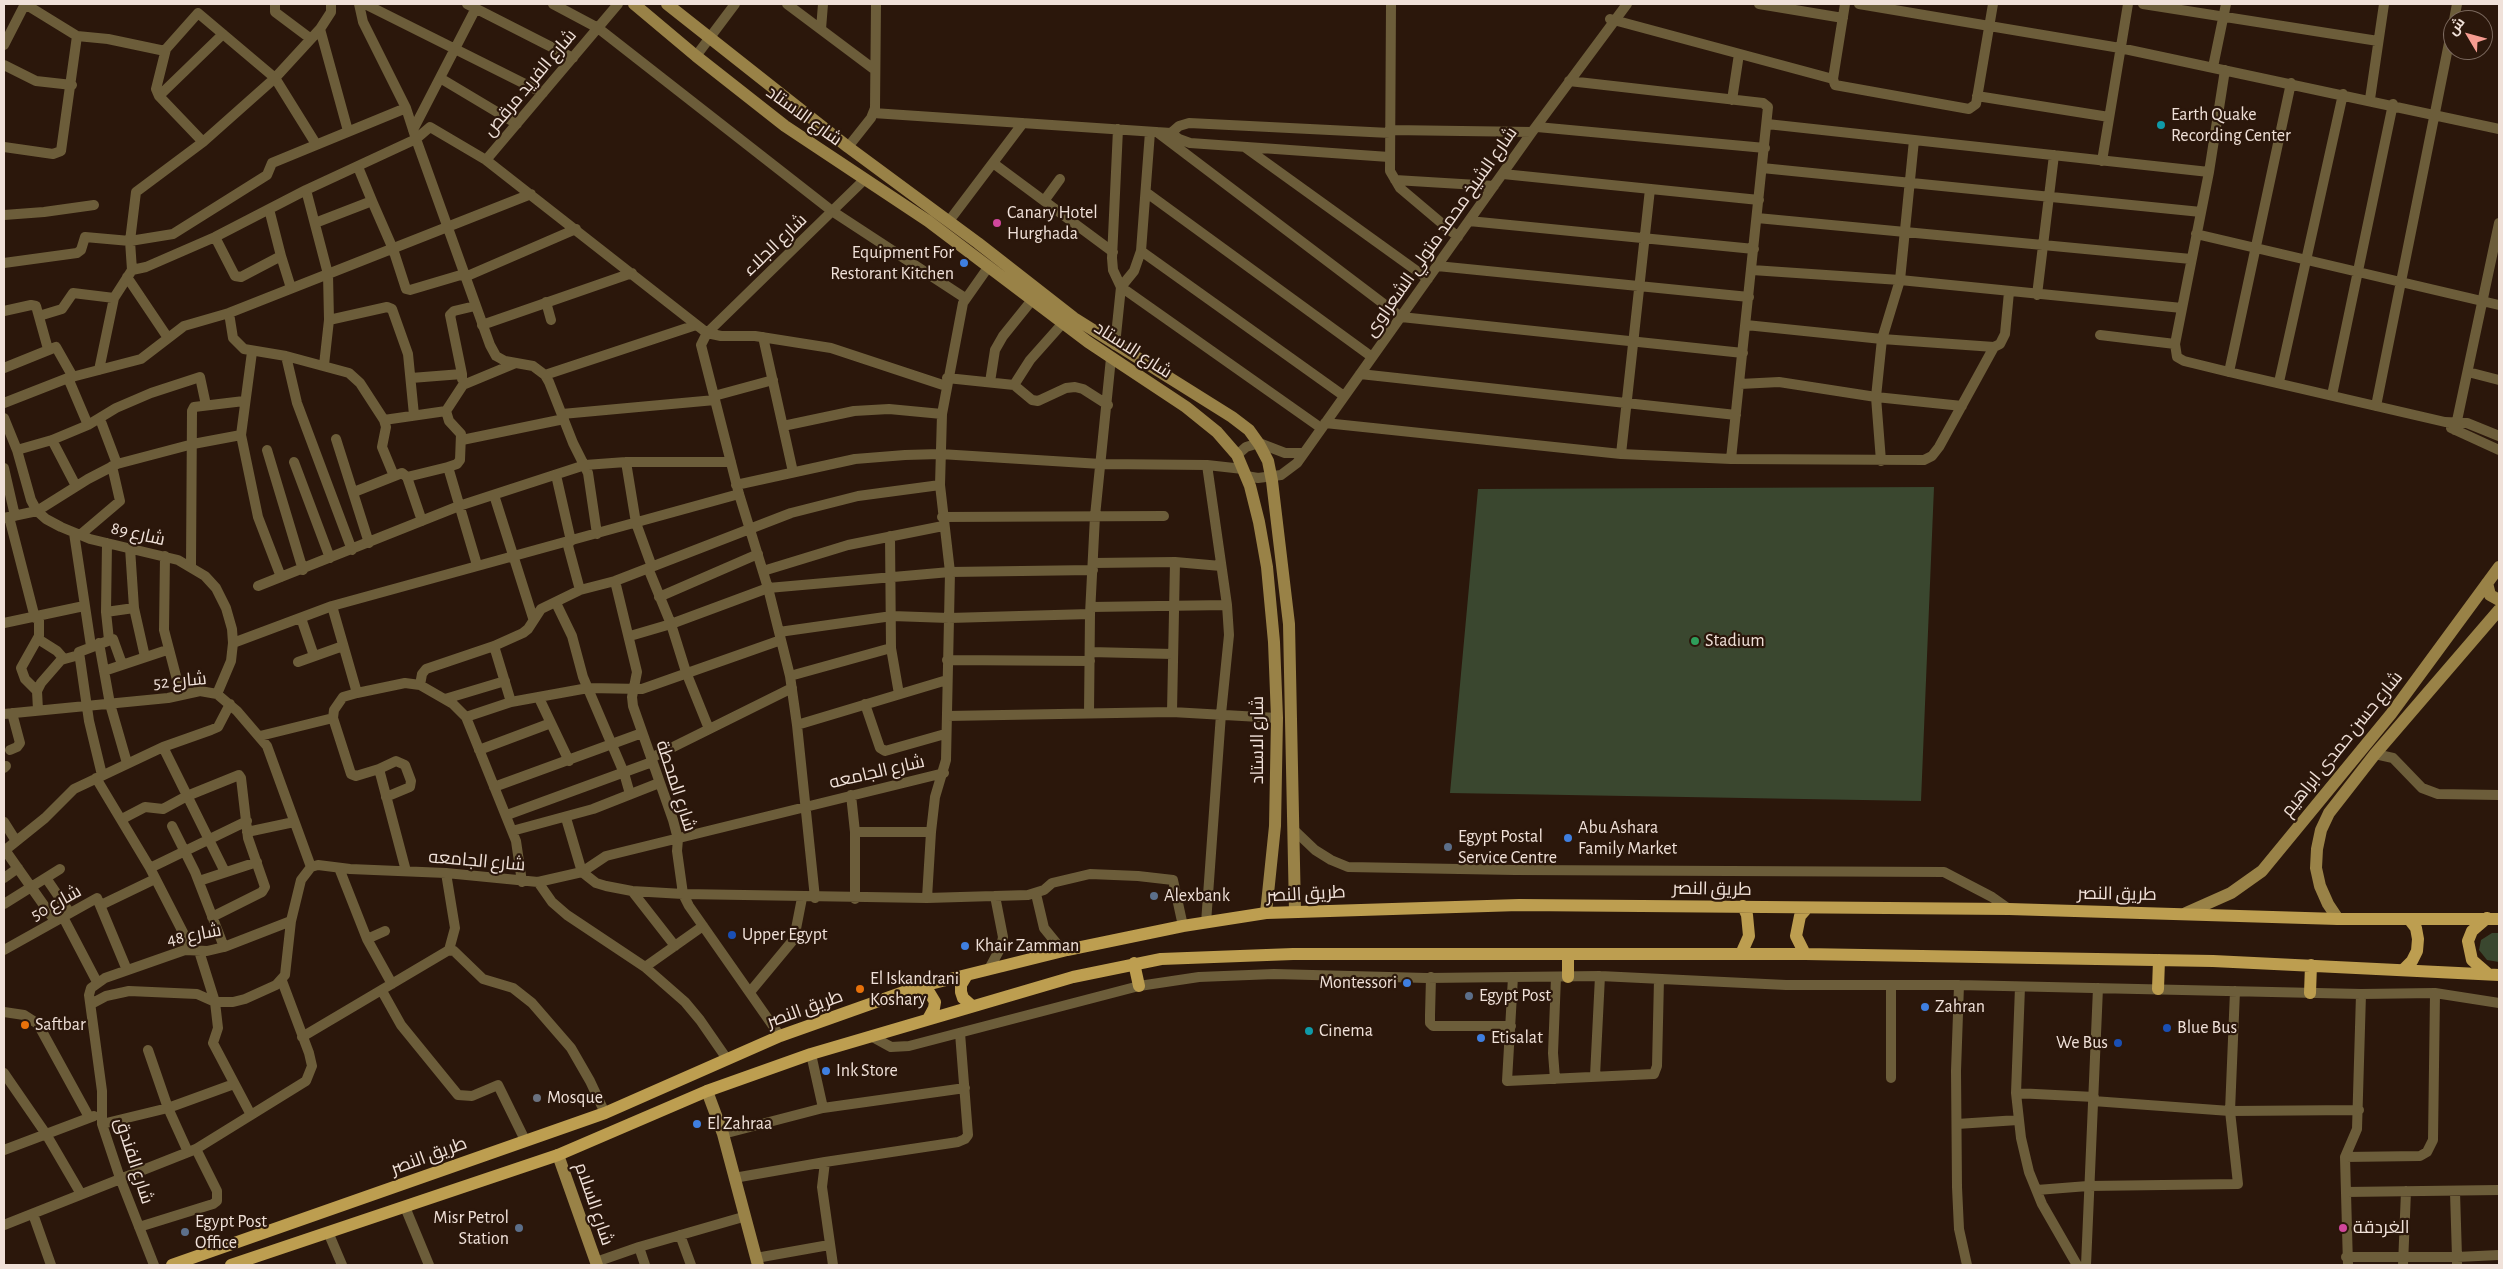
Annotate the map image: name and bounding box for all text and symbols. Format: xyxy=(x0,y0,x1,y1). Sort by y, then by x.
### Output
north arrow xyxy=(2443,10,2493,60)
text: ش xyxy=(2446,15,2468,38)
street label: شارع الفريد مرقص xyxy=(479,25,581,141)
street label: شارع الاستاد xyxy=(762,81,846,151)
place label: Earth Quake Recording Center xyxy=(2171,104,2291,146)
marker: Earth Quake Recording Center xyxy=(2155,119,2167,131)
street label: شارع الشيخ محمد متولي الشعراوى xyxy=(1360,123,1522,341)
place label: Canary Hotel Hurghada xyxy=(1007,202,1098,244)
street label: شارع الجلاء xyxy=(739,209,811,281)
marker: Canary Hotel Hurghada xyxy=(991,217,1003,229)
place label: Equipment For Restorant Kitchen xyxy=(830,242,954,284)
marker: Equipment For Restorant Kitchen xyxy=(958,257,970,269)
street label: شارع الاستاد xyxy=(1090,317,1176,383)
street label: شارع 89 xyxy=(109,517,167,551)
place label: Stadium xyxy=(1705,630,1765,652)
marker: Stadium xyxy=(1689,635,1701,647)
street label: شارع حسن حمدى ابراهيم xyxy=(2277,667,2407,821)
street label: شارع 52 xyxy=(152,668,208,694)
street label: شارع الاستاد xyxy=(1247,696,1269,784)
street label: شارع المحطة xyxy=(651,738,701,834)
street label: شارع الجامعه xyxy=(827,751,927,793)
place label: Abu Ashara Family Market xyxy=(1578,817,1677,860)
place label: Egypt Postal Service Centre xyxy=(1458,826,1557,869)
marker: Abu Ashara Family Market xyxy=(1562,832,1574,844)
marker: Egypt Postal Service Centre xyxy=(1442,841,1454,853)
street label: شارع الجامعه xyxy=(428,846,526,876)
street label: طريق النصر xyxy=(1672,878,1752,900)
street label: شارع 50 xyxy=(27,880,85,926)
street label: طريق النصر xyxy=(1266,881,1346,907)
street label: طريق النصر xyxy=(2077,883,2157,905)
place label: Alexbank xyxy=(1164,885,1230,907)
marker: Alexbank xyxy=(1148,890,1160,902)
street label: شارع 48 xyxy=(165,919,223,951)
place label: Upper Egypt xyxy=(742,924,828,946)
marker: Upper Egypt xyxy=(726,929,738,941)
place label: Khair Zamman xyxy=(975,935,1079,957)
marker: Khair Zamman xyxy=(959,940,971,952)
place label: El Iskandrani Koshary xyxy=(870,968,959,1011)
place label: Montessori xyxy=(1319,972,1397,994)
marker: Montessori xyxy=(1401,977,1413,989)
marker: El Iskandrani Koshary xyxy=(854,983,866,995)
street label: طريق النصر xyxy=(764,985,846,1033)
place label: Egypt Post xyxy=(1479,985,1551,1007)
marker: Egypt Post xyxy=(1463,990,1475,1002)
place label: Zahran xyxy=(1935,996,1985,1018)
marker: Zahran xyxy=(1919,1001,1931,1013)
place label: Saftbar xyxy=(35,1014,86,1036)
place label: Blue Bus xyxy=(2177,1017,2237,1039)
marker: Saftbar xyxy=(19,1019,31,1031)
place label: Cinema xyxy=(1319,1020,1373,1042)
marker: Blue Bus xyxy=(2161,1022,2173,1034)
marker: Cinema xyxy=(1303,1025,1315,1037)
place label: Etisalat xyxy=(1491,1027,1543,1049)
marker: Etisalat xyxy=(1475,1032,1487,1044)
place label: We Bus xyxy=(2056,1032,2108,1054)
marker: We Bus xyxy=(2112,1037,2124,1049)
place label: Ink Store xyxy=(836,1060,898,1082)
marker: Ink Store xyxy=(820,1065,832,1077)
place label: Mosque xyxy=(547,1087,603,1109)
marker: Mosque xyxy=(531,1092,543,1104)
place label: El Zahraa xyxy=(707,1113,772,1135)
street label: شارع الفندق xyxy=(110,1115,158,1207)
marker: El Zahraa xyxy=(691,1118,703,1130)
street label: طريق النصر xyxy=(388,1132,470,1180)
street label: شارع السلام xyxy=(570,1160,618,1248)
place label: Misr Petrol Station xyxy=(433,1207,509,1250)
place label: Egypt Post Office xyxy=(195,1211,267,1254)
place label: الغردقة xyxy=(2353,1217,2410,1239)
marker: Misr Petrol Station xyxy=(513,1222,525,1234)
marker: الغردقة xyxy=(2337,1222,2349,1234)
marker: Egypt Post Office xyxy=(179,1226,191,1238)

